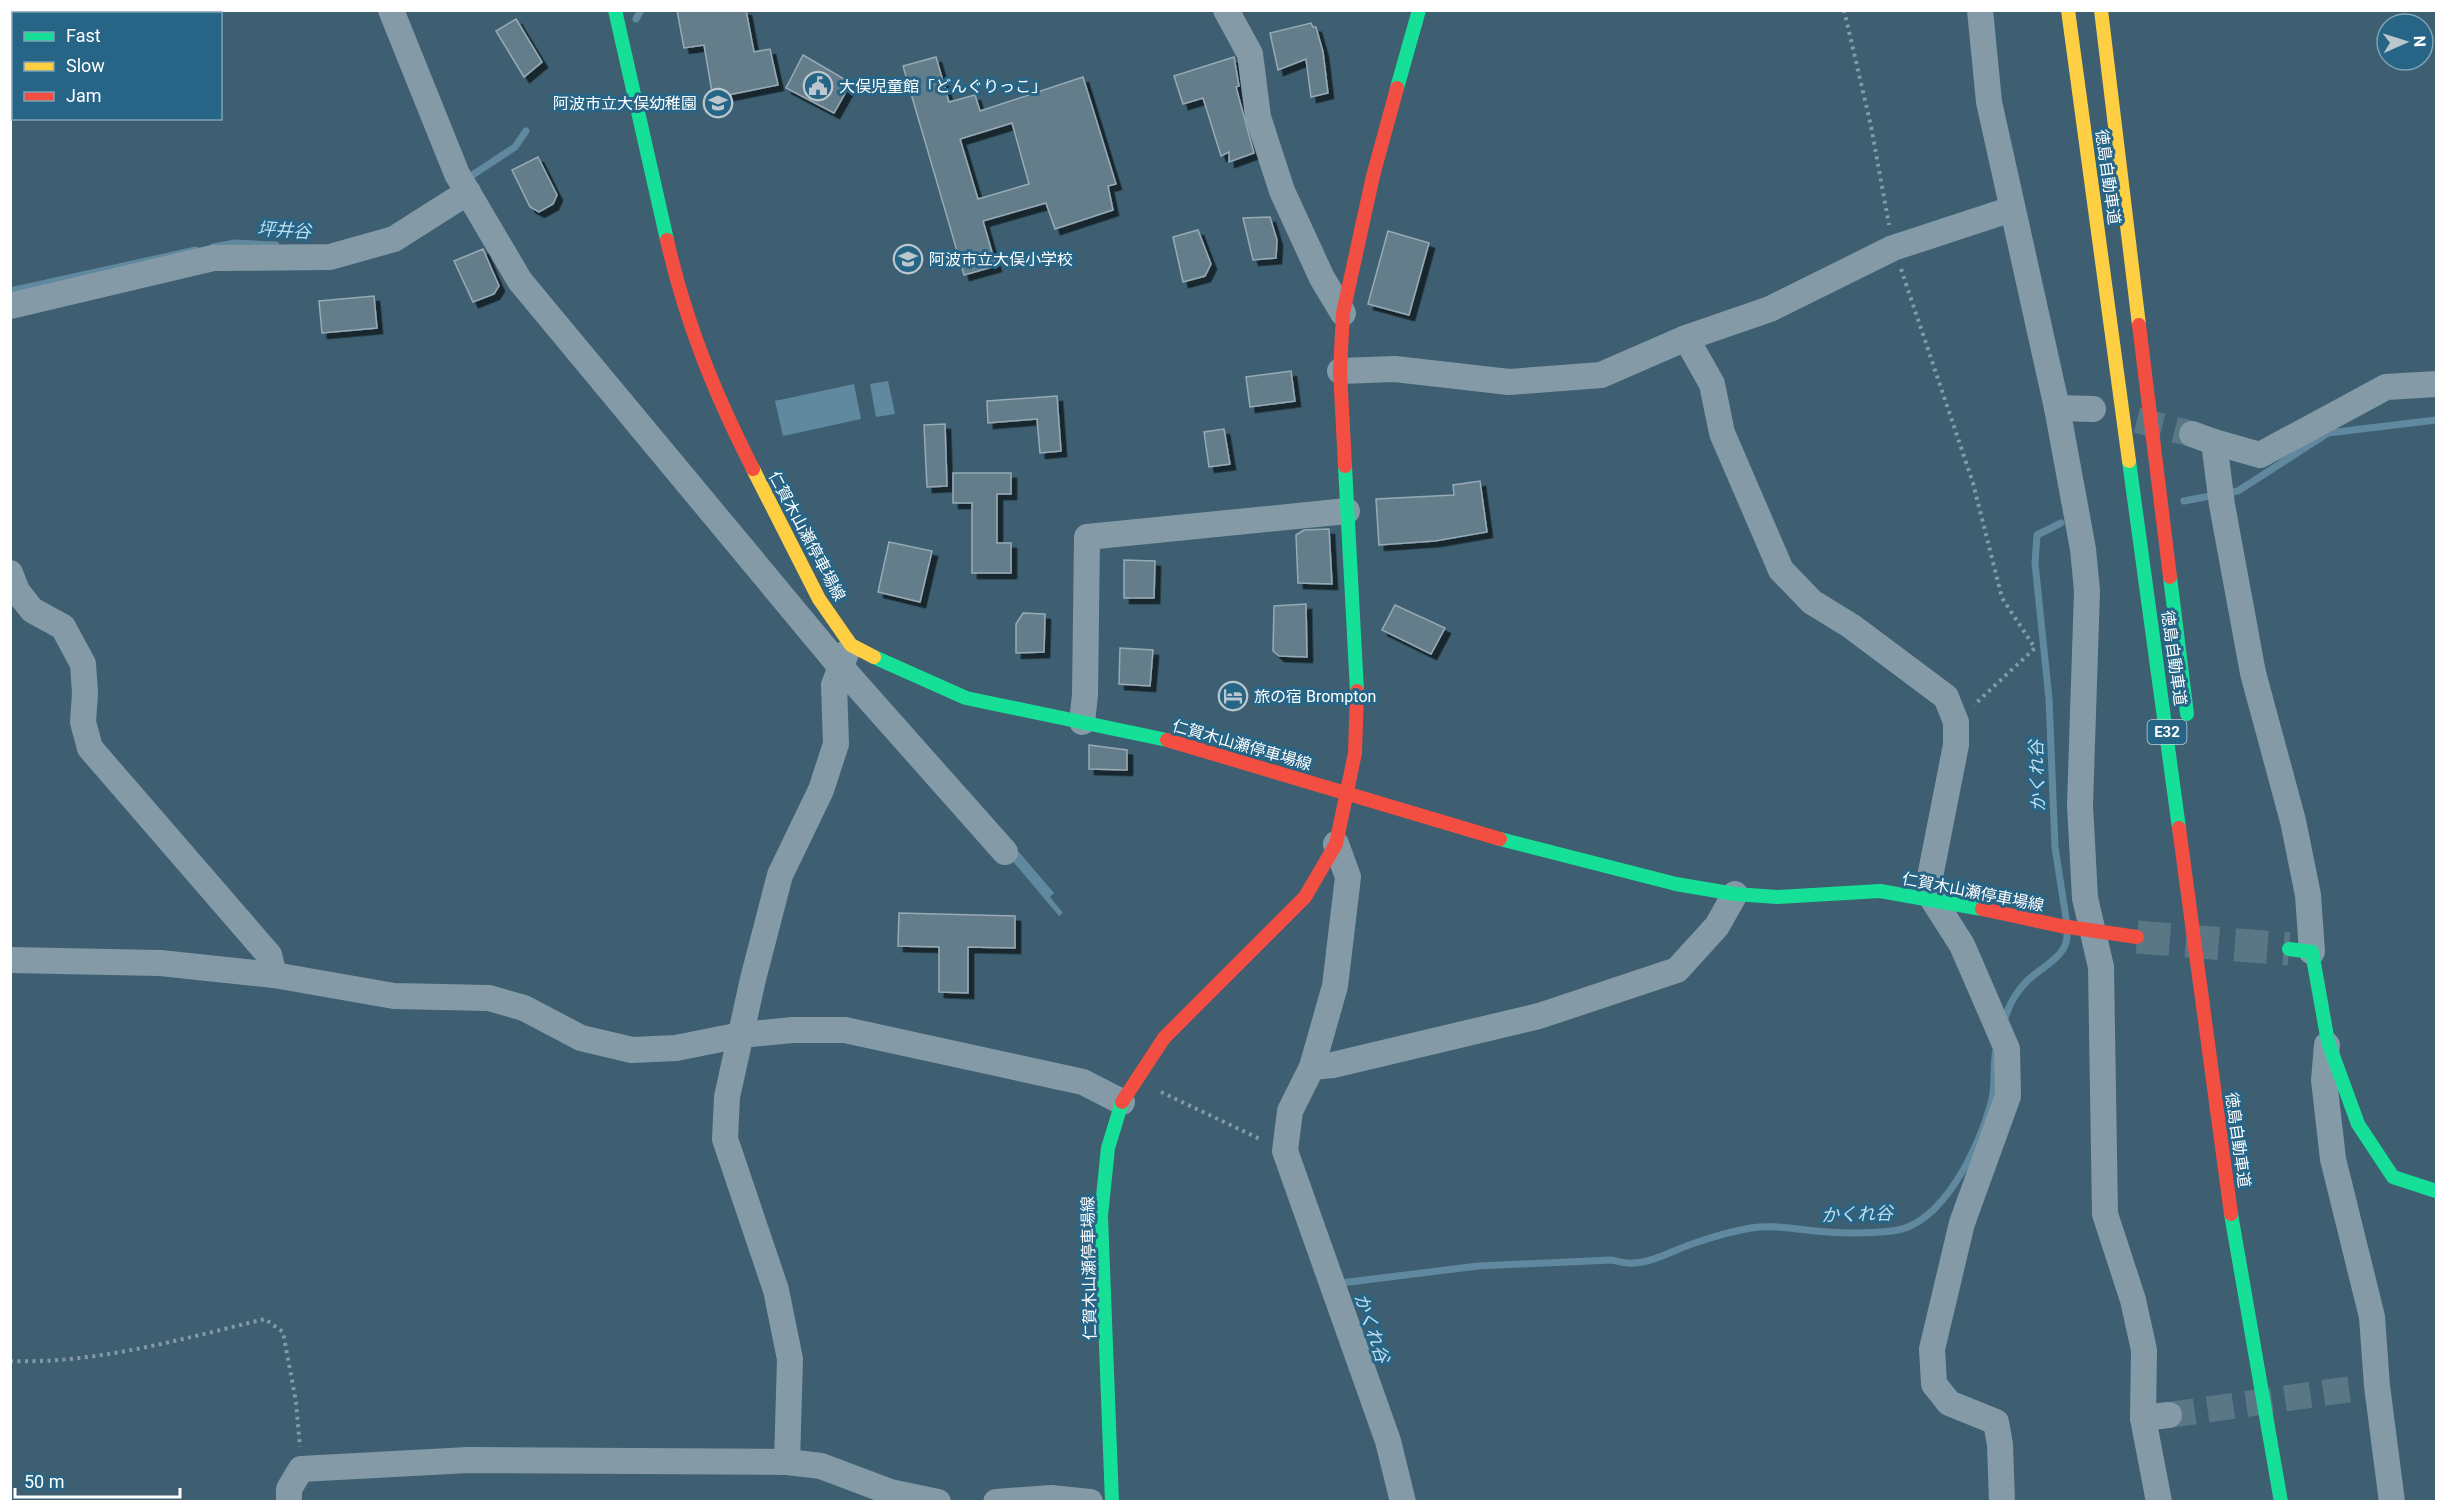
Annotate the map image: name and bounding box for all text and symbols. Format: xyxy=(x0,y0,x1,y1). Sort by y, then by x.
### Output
legend xyxy=(12,12,222,120)
north arrow xyxy=(2375,12,2435,72)
text: Fast xyxy=(66,25,101,46)
text: N xyxy=(2410,35,2429,47)
text: Slow xyxy=(66,55,105,76)
public building icon: 大俣児童館「どんぐりっこ」 xyxy=(802,70,834,102)
place label: 大俣児童館「どんぐりっこ」 xyxy=(839,77,1047,96)
text: Jam xyxy=(66,85,102,106)
school or university icon: 阿波市立大俣幼稚園 xyxy=(702,87,734,119)
place label: 阿波市立大俣幼稚園 xyxy=(553,94,697,113)
street label: 徳島自動車道 xyxy=(2092,128,2124,226)
water label: 坪井谷 xyxy=(256,218,314,242)
school or university icon: 阿波市立大俣小学校 xyxy=(892,243,924,275)
place label: 阿波市立大俣小学校 xyxy=(929,250,1073,269)
street label: 仁賀木山瀬停車場線 xyxy=(765,468,849,604)
street label: 徳島自動車道 xyxy=(2158,609,2190,707)
hotel icon: 旅の宿 Brompton xyxy=(1217,680,1249,712)
place label: 旅の宿 Brompton xyxy=(1254,687,1376,706)
street label: 仁賀木山瀬停車場線 xyxy=(1170,716,1314,774)
road number: E32 xyxy=(2148,720,2186,744)
water label: かくれ谷 xyxy=(2025,738,2049,812)
street label: 仁賀木山瀬停車場線 xyxy=(1901,869,2045,915)
street label: 徳島自動車道 xyxy=(2222,1091,2254,1189)
street label: 仁賀木山瀬停車場線 xyxy=(1078,1196,1100,1340)
water label: かくれ谷 xyxy=(1821,1202,1895,1226)
water label: かくれ谷 xyxy=(1350,1291,1394,1367)
scale bar xyxy=(15,1461,180,1499)
text: 50 m xyxy=(24,1471,64,1492)

